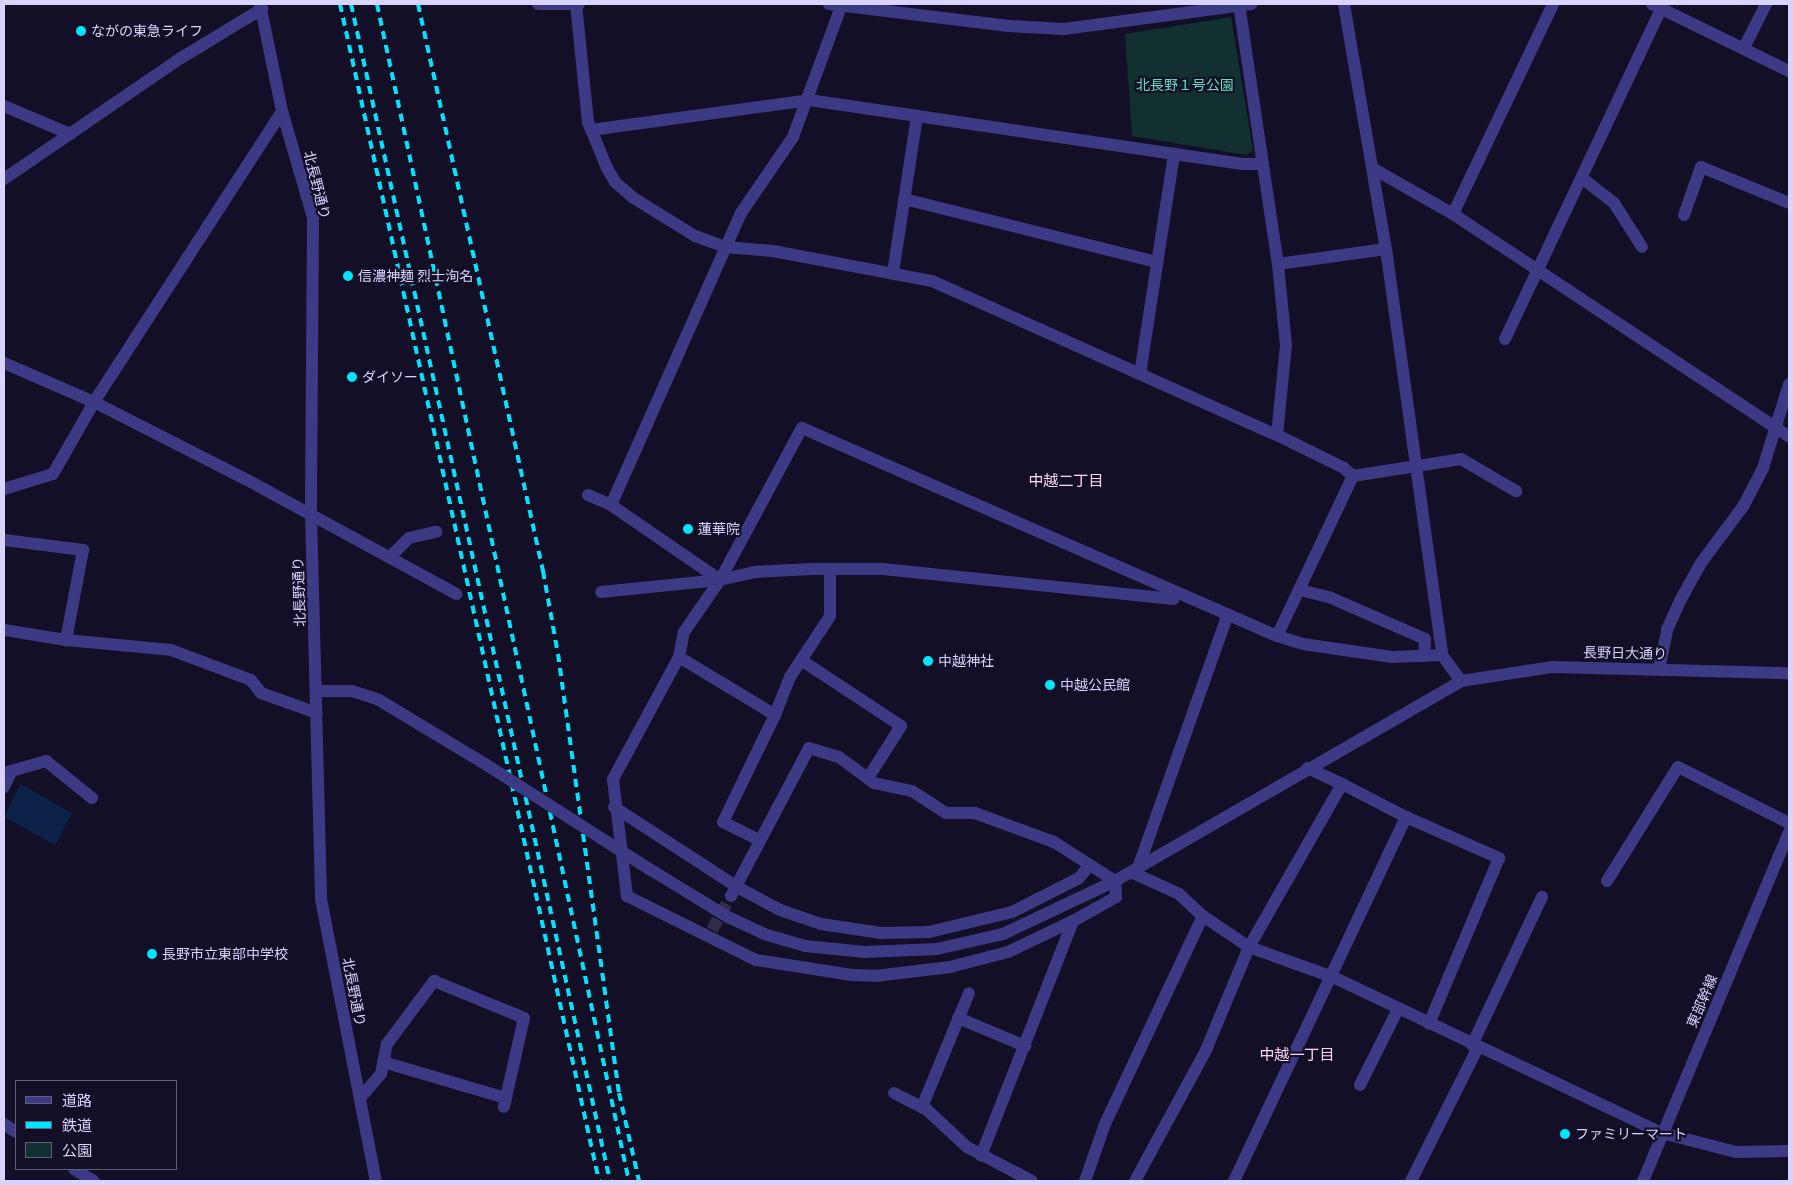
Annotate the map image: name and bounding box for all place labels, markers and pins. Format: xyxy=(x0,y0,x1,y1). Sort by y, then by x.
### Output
place label: ながの東急ライフ xyxy=(91,23,203,39)
marker: ながの東急ライフ xyxy=(75,25,87,37)
place label: 信濃神麺 烈士洵名 xyxy=(358,268,473,284)
marker: 信濃神麺 烈士洵名 xyxy=(342,270,354,282)
place label: ダイソー xyxy=(362,369,418,385)
marker: ダイソー xyxy=(346,371,358,383)
place label: 蓮華院 xyxy=(698,521,740,537)
marker: 蓮華院 xyxy=(682,523,694,535)
place label: 中越神社 xyxy=(938,653,994,669)
marker: 中越神社 xyxy=(922,655,934,667)
place label: 中越公民館 xyxy=(1060,677,1130,693)
marker: 中越公民館 xyxy=(1044,679,1056,691)
place label: 長野市立東部中学校 xyxy=(162,946,288,962)
marker: 長野市立東部中学校 xyxy=(146,948,158,960)
place label: ファミリーマート xyxy=(1575,1126,1687,1142)
marker: ファミリーマート xyxy=(1559,1128,1571,1140)

